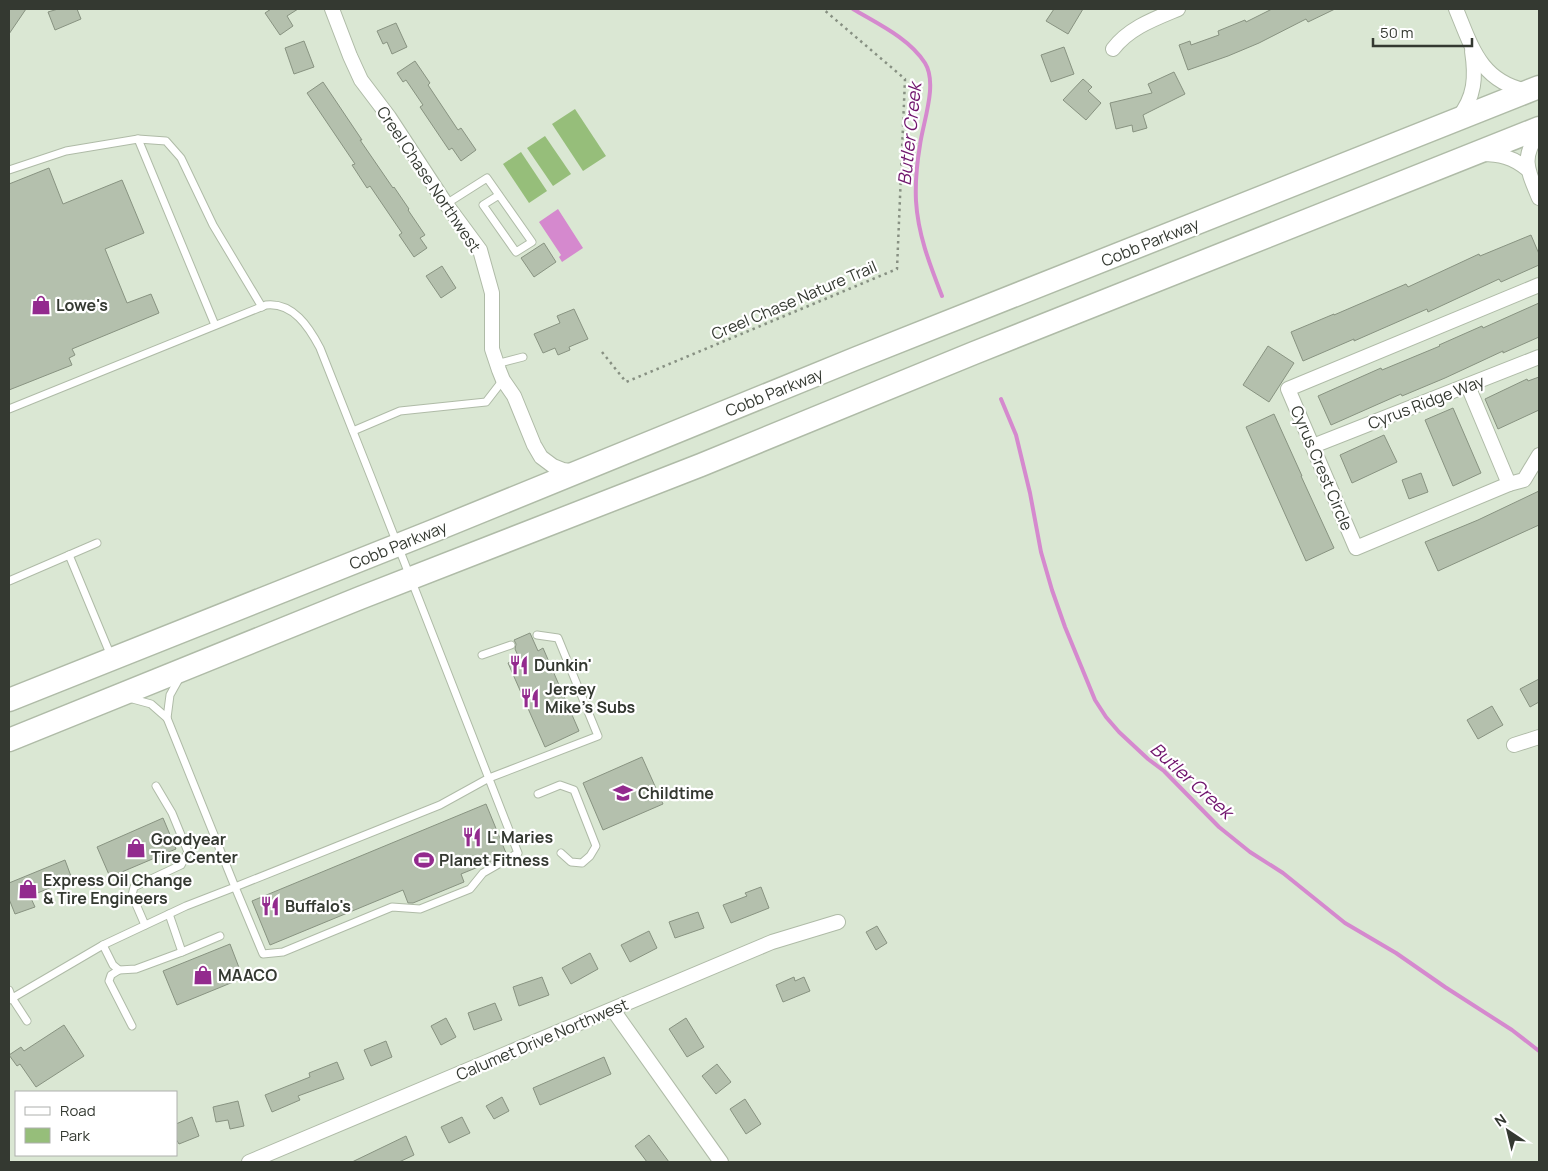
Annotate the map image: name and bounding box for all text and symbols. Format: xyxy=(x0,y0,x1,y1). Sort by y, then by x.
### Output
scale bar xyxy=(1373,15,1472,47)
text: 50 m xyxy=(1380,22,1414,43)
water label: Butler Creek xyxy=(892,79,927,186)
street label: Creel Chase Northwest xyxy=(372,102,486,256)
street label: Cobb Parkway xyxy=(1098,212,1203,272)
street label: Creel Chase Nature Trail xyxy=(708,255,880,345)
shop icon: Lowe's xyxy=(30,294,52,316)
place label: Lowe's xyxy=(56,294,108,316)
street label: Cobb Parkway xyxy=(722,362,827,422)
street label: Cyrus Ridge Way xyxy=(1365,369,1488,434)
street label: Cyrus Crest Circle xyxy=(1286,402,1358,534)
street label: Cobb Parkway xyxy=(346,515,451,575)
restaurant icon: Dunkin' xyxy=(508,654,530,676)
place label: Dunkin' xyxy=(534,654,592,676)
place label: Jersey Mike's Subs xyxy=(545,678,636,718)
restaurant icon: Jersey Mike's Subs xyxy=(519,687,541,709)
water label: Butler Creek xyxy=(1146,737,1241,825)
school or university icon: Childtime xyxy=(612,782,634,804)
place label: Childtime xyxy=(638,782,714,804)
restaurant icon: L' Maries xyxy=(461,826,483,848)
place label: L' Maries xyxy=(487,826,553,848)
place label: Goodyear Tire Center xyxy=(151,828,238,868)
shop icon: Goodyear Tire Center xyxy=(125,837,147,859)
sports icon: Planet Fitness xyxy=(413,849,435,871)
place label: Planet Fitness xyxy=(439,849,550,871)
place label: Express Oil Change & Tire Engineers xyxy=(43,869,193,909)
shop icon: Express Oil Change & Tire Engineers xyxy=(17,878,39,900)
restaurant icon: Buffalo's xyxy=(259,895,281,917)
place label: Buffalo's xyxy=(285,895,351,917)
shop icon: MAACO xyxy=(192,964,214,986)
place label: MAACO xyxy=(218,964,277,986)
street label: Calumet Drive Northwest xyxy=(453,993,631,1085)
legend xyxy=(15,1091,178,1156)
text: Road xyxy=(60,1100,96,1121)
north arrow xyxy=(1483,1106,1533,1156)
text: N xyxy=(1491,1109,1510,1131)
text: Park xyxy=(60,1125,90,1146)

